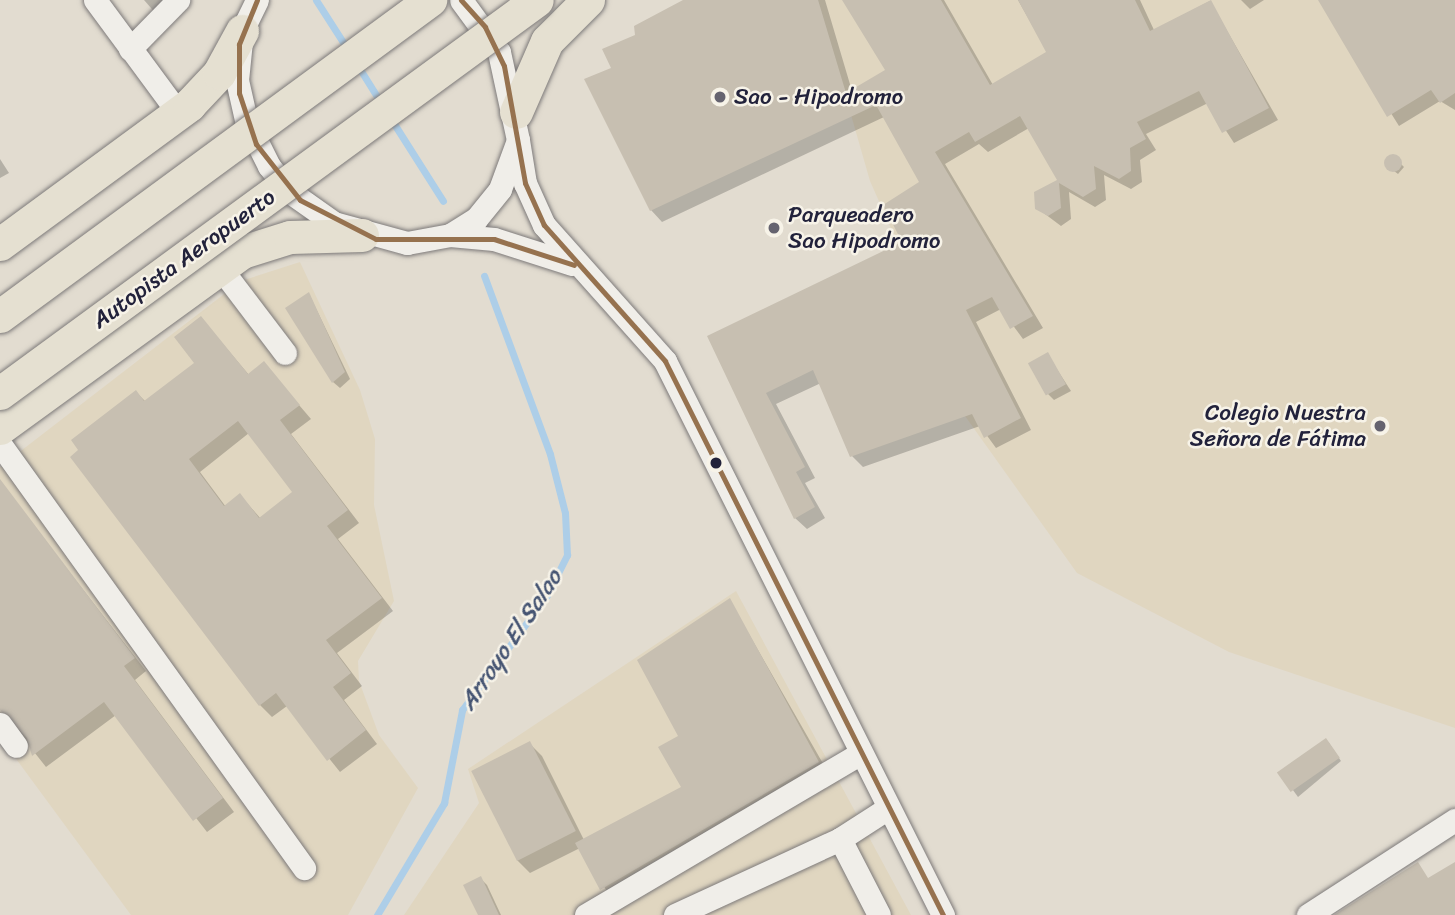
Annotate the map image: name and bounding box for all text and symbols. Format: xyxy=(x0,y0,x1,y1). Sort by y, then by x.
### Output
place label: Sao - Hipodromo xyxy=(734,83,903,111)
marker: Sao - Hipodromo xyxy=(712,89,728,105)
street label: Autopista Aeropuerto xyxy=(87,183,281,335)
place label: Parqueadero Sao Hipodromo xyxy=(788,201,940,255)
marker: Parqueadero Sao Hipodromo xyxy=(766,220,782,236)
place label: Colegio Nuestra Señora de Fátima xyxy=(1189,399,1366,453)
marker: Colegio Nuestra Señora de Fátima xyxy=(1372,418,1388,434)
unlabelled marker xyxy=(709,456,723,470)
water label: Arroyo El Salao xyxy=(454,565,568,715)

